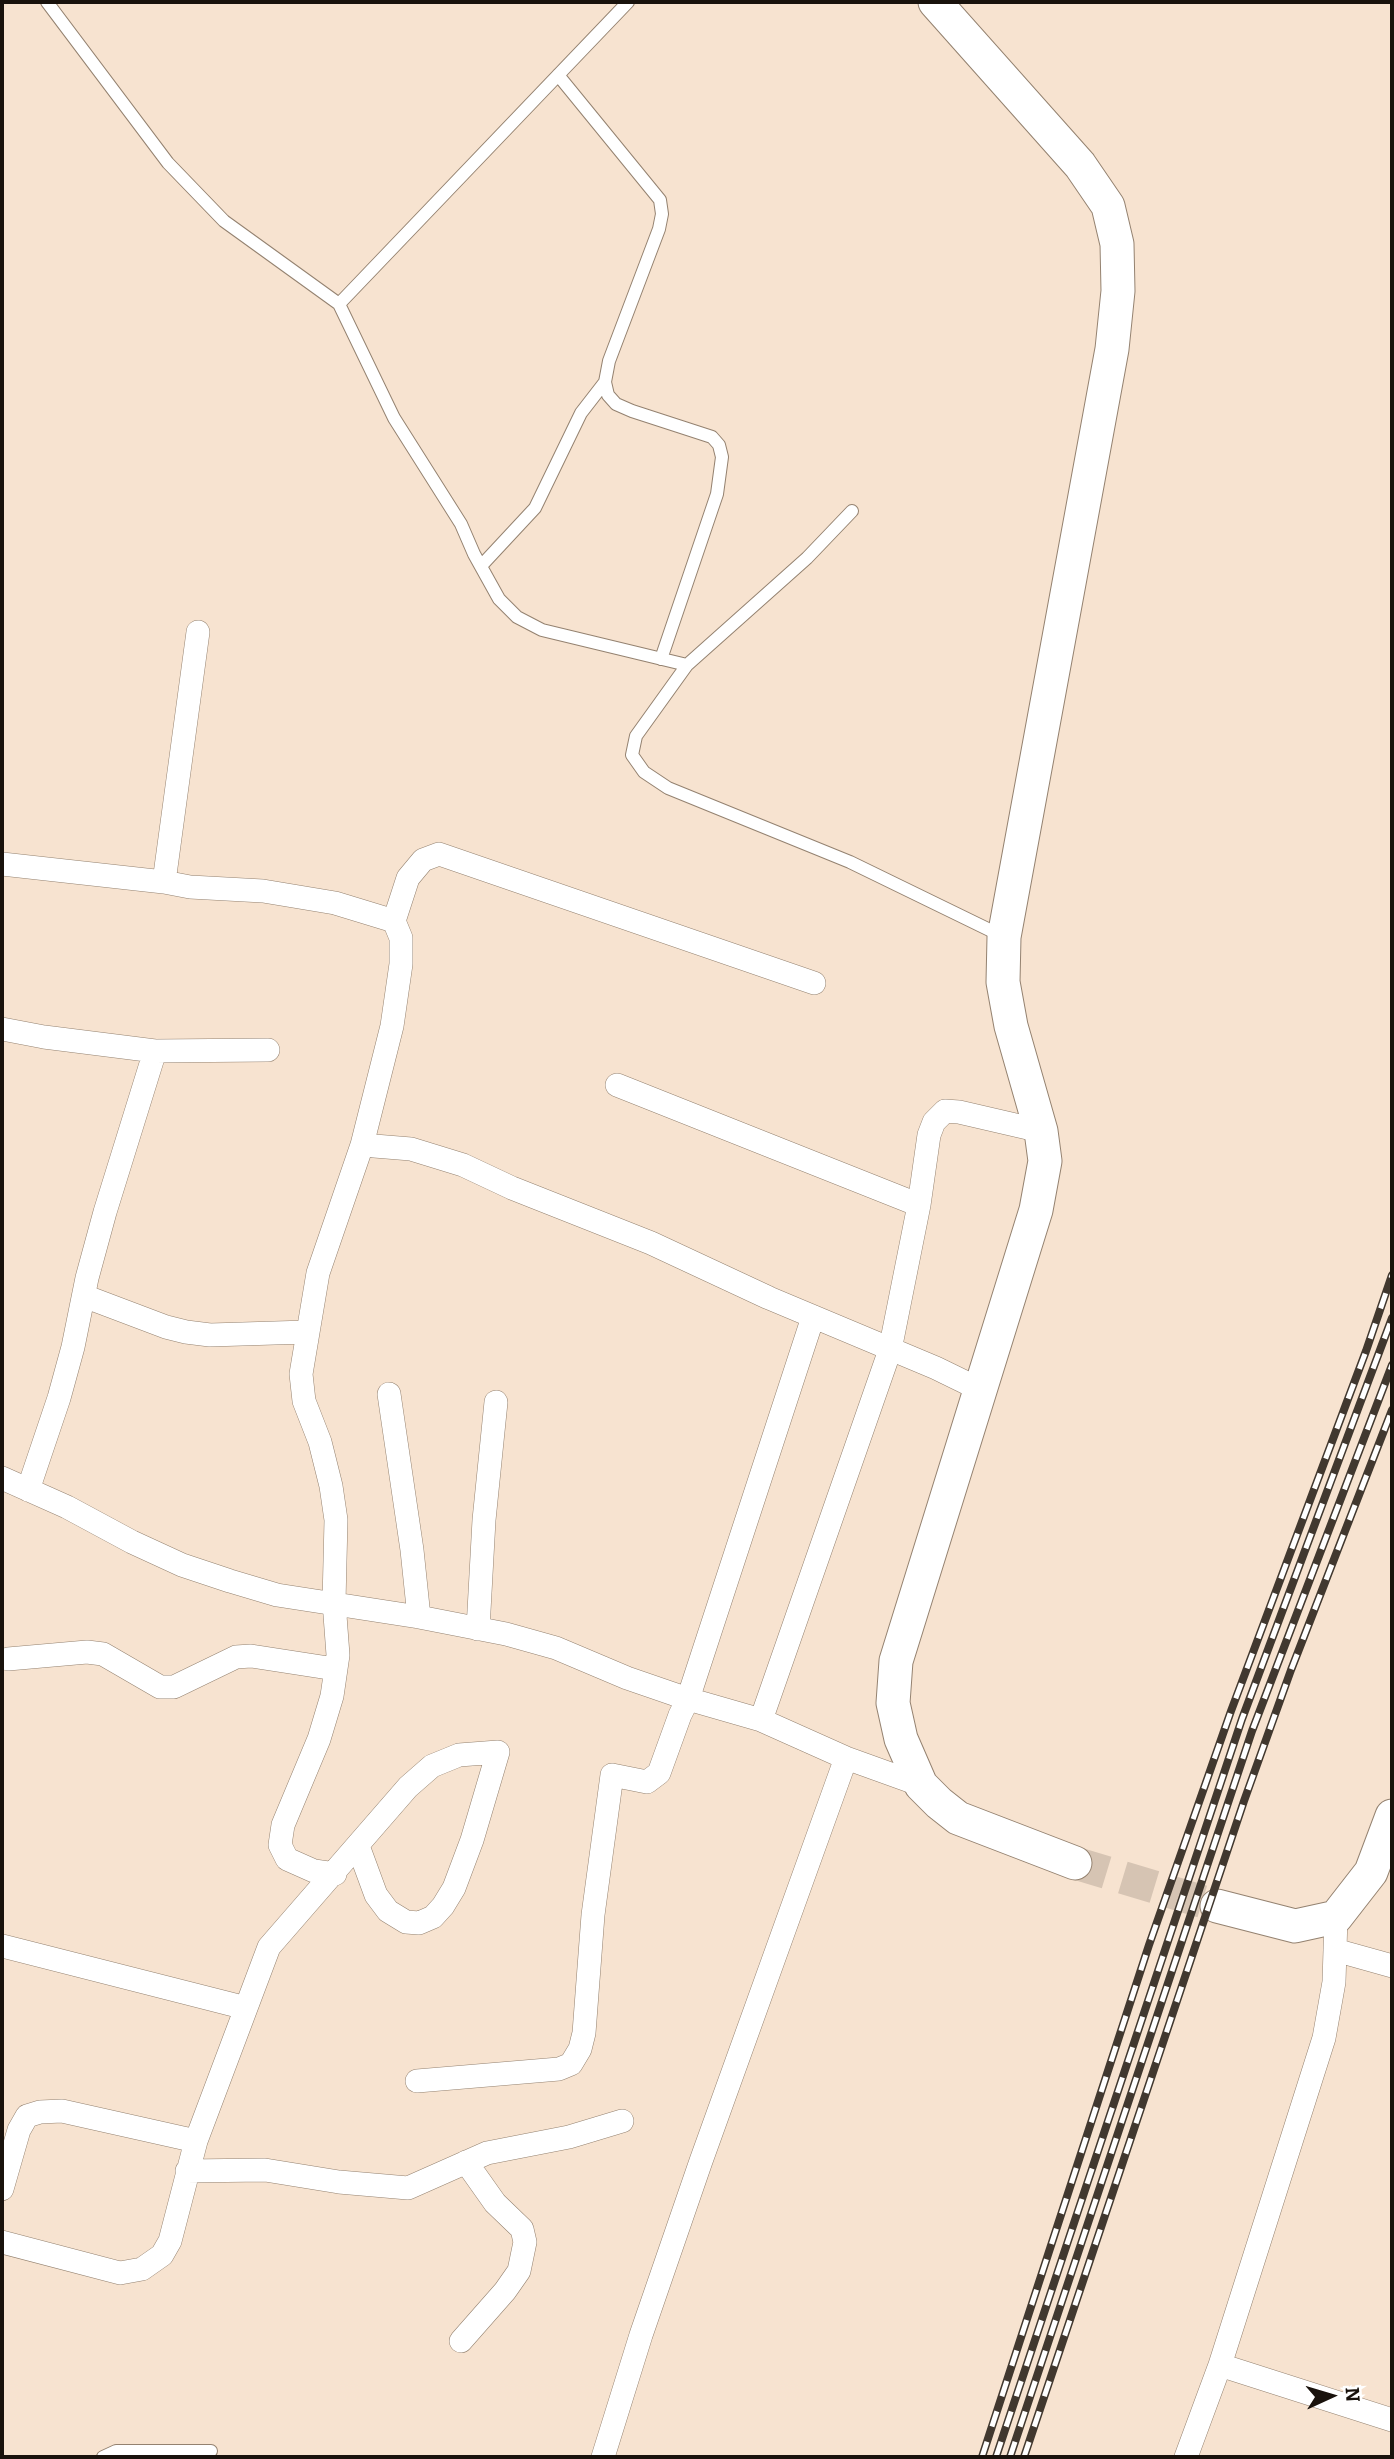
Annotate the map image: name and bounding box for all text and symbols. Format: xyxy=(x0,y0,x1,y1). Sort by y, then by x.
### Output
north arrow xyxy=(1296,2361,1366,2431)
text: N xyxy=(1340,2386,1364,2403)

